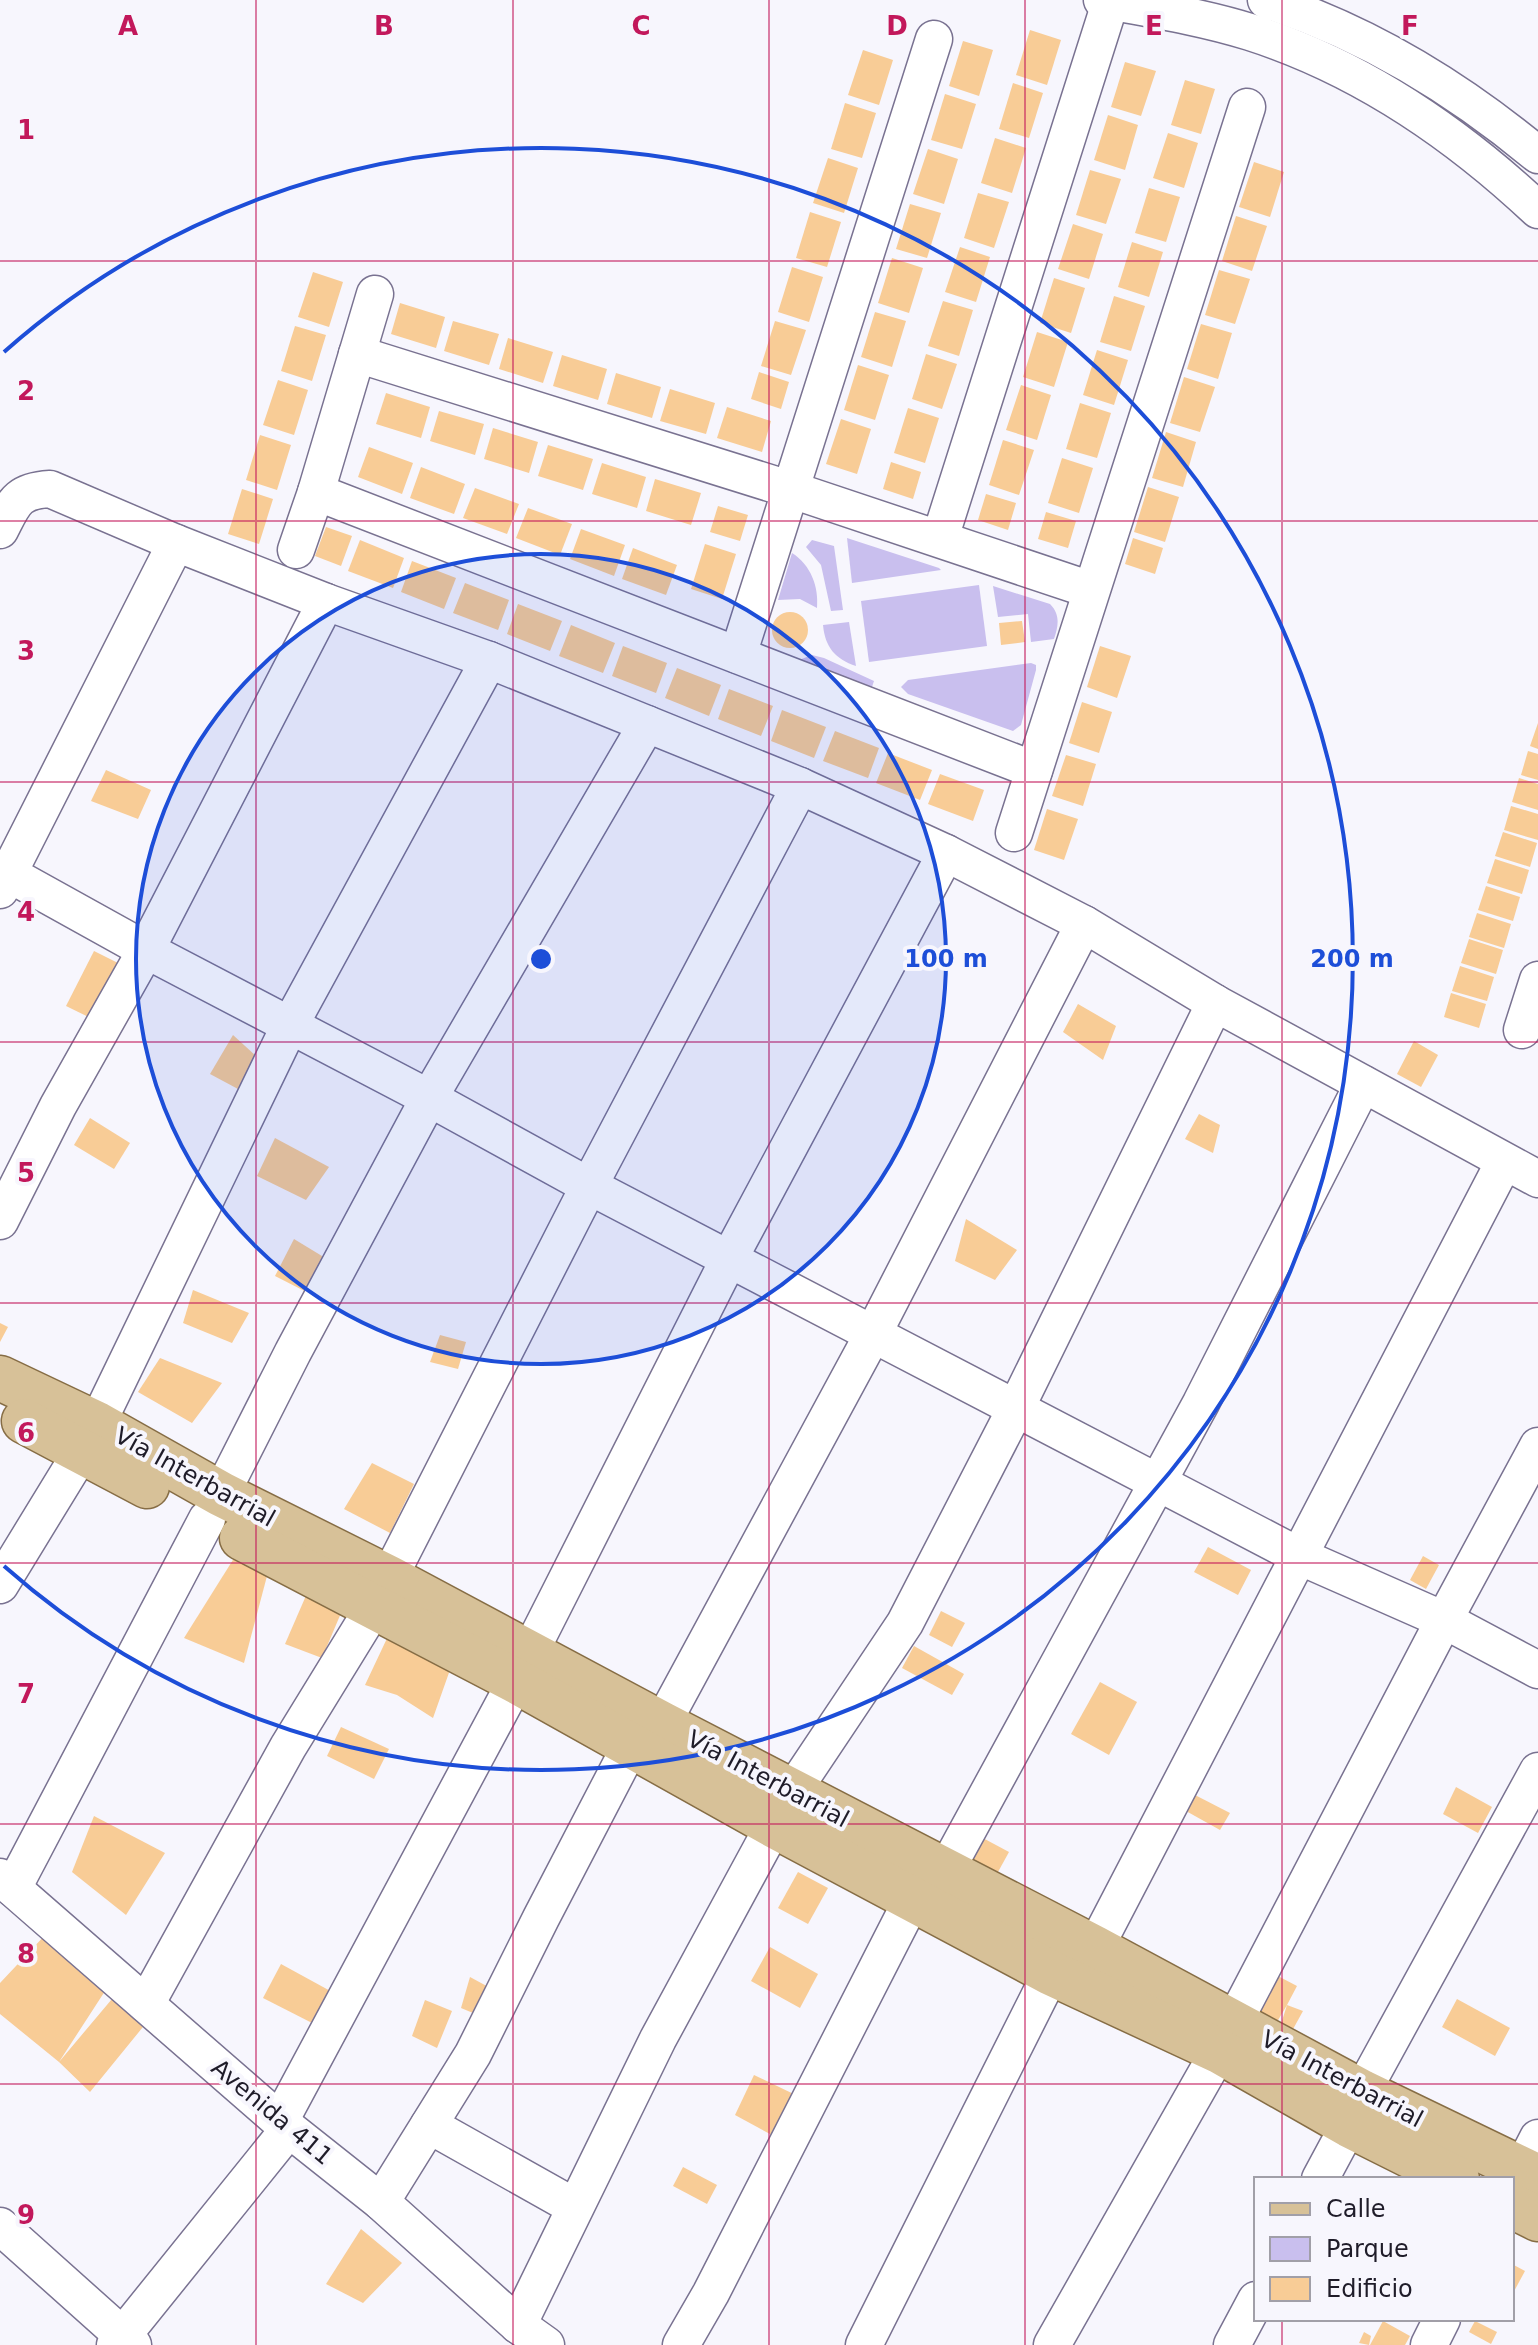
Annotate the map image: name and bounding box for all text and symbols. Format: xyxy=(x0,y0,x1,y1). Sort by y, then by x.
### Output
text: A xyxy=(118,11,138,41)
text: B xyxy=(374,11,394,41)
text: C xyxy=(631,11,651,41)
text: D xyxy=(886,11,908,41)
text: E xyxy=(1145,11,1163,41)
text: F xyxy=(1401,11,1419,41)
text: 1 xyxy=(17,115,35,145)
text: 2 xyxy=(17,376,35,406)
text: 3 xyxy=(17,636,35,666)
text: 4 xyxy=(17,897,35,927)
centre of rings xyxy=(527,945,555,973)
text: 100 m xyxy=(904,945,988,973)
text: 200 m xyxy=(1310,945,1394,973)
text: 5 xyxy=(17,1158,35,1188)
text: 6 xyxy=(17,1418,35,1448)
street label: Vía Interbarrial xyxy=(110,1421,280,1533)
text: 7 xyxy=(17,1679,35,1709)
street label: Vía Interbarrial xyxy=(682,1725,854,1833)
text: 8 xyxy=(17,1939,35,1969)
street label: Vía Interbarrial xyxy=(1256,2025,1428,2133)
street label: Avenida 411 xyxy=(206,2053,338,2171)
legend xyxy=(1254,2177,1514,2321)
text: Calle xyxy=(1326,2195,1386,2223)
text: 9 xyxy=(17,2200,35,2230)
text: Parque xyxy=(1326,2235,1409,2263)
text: Edificio xyxy=(1326,2275,1413,2303)

